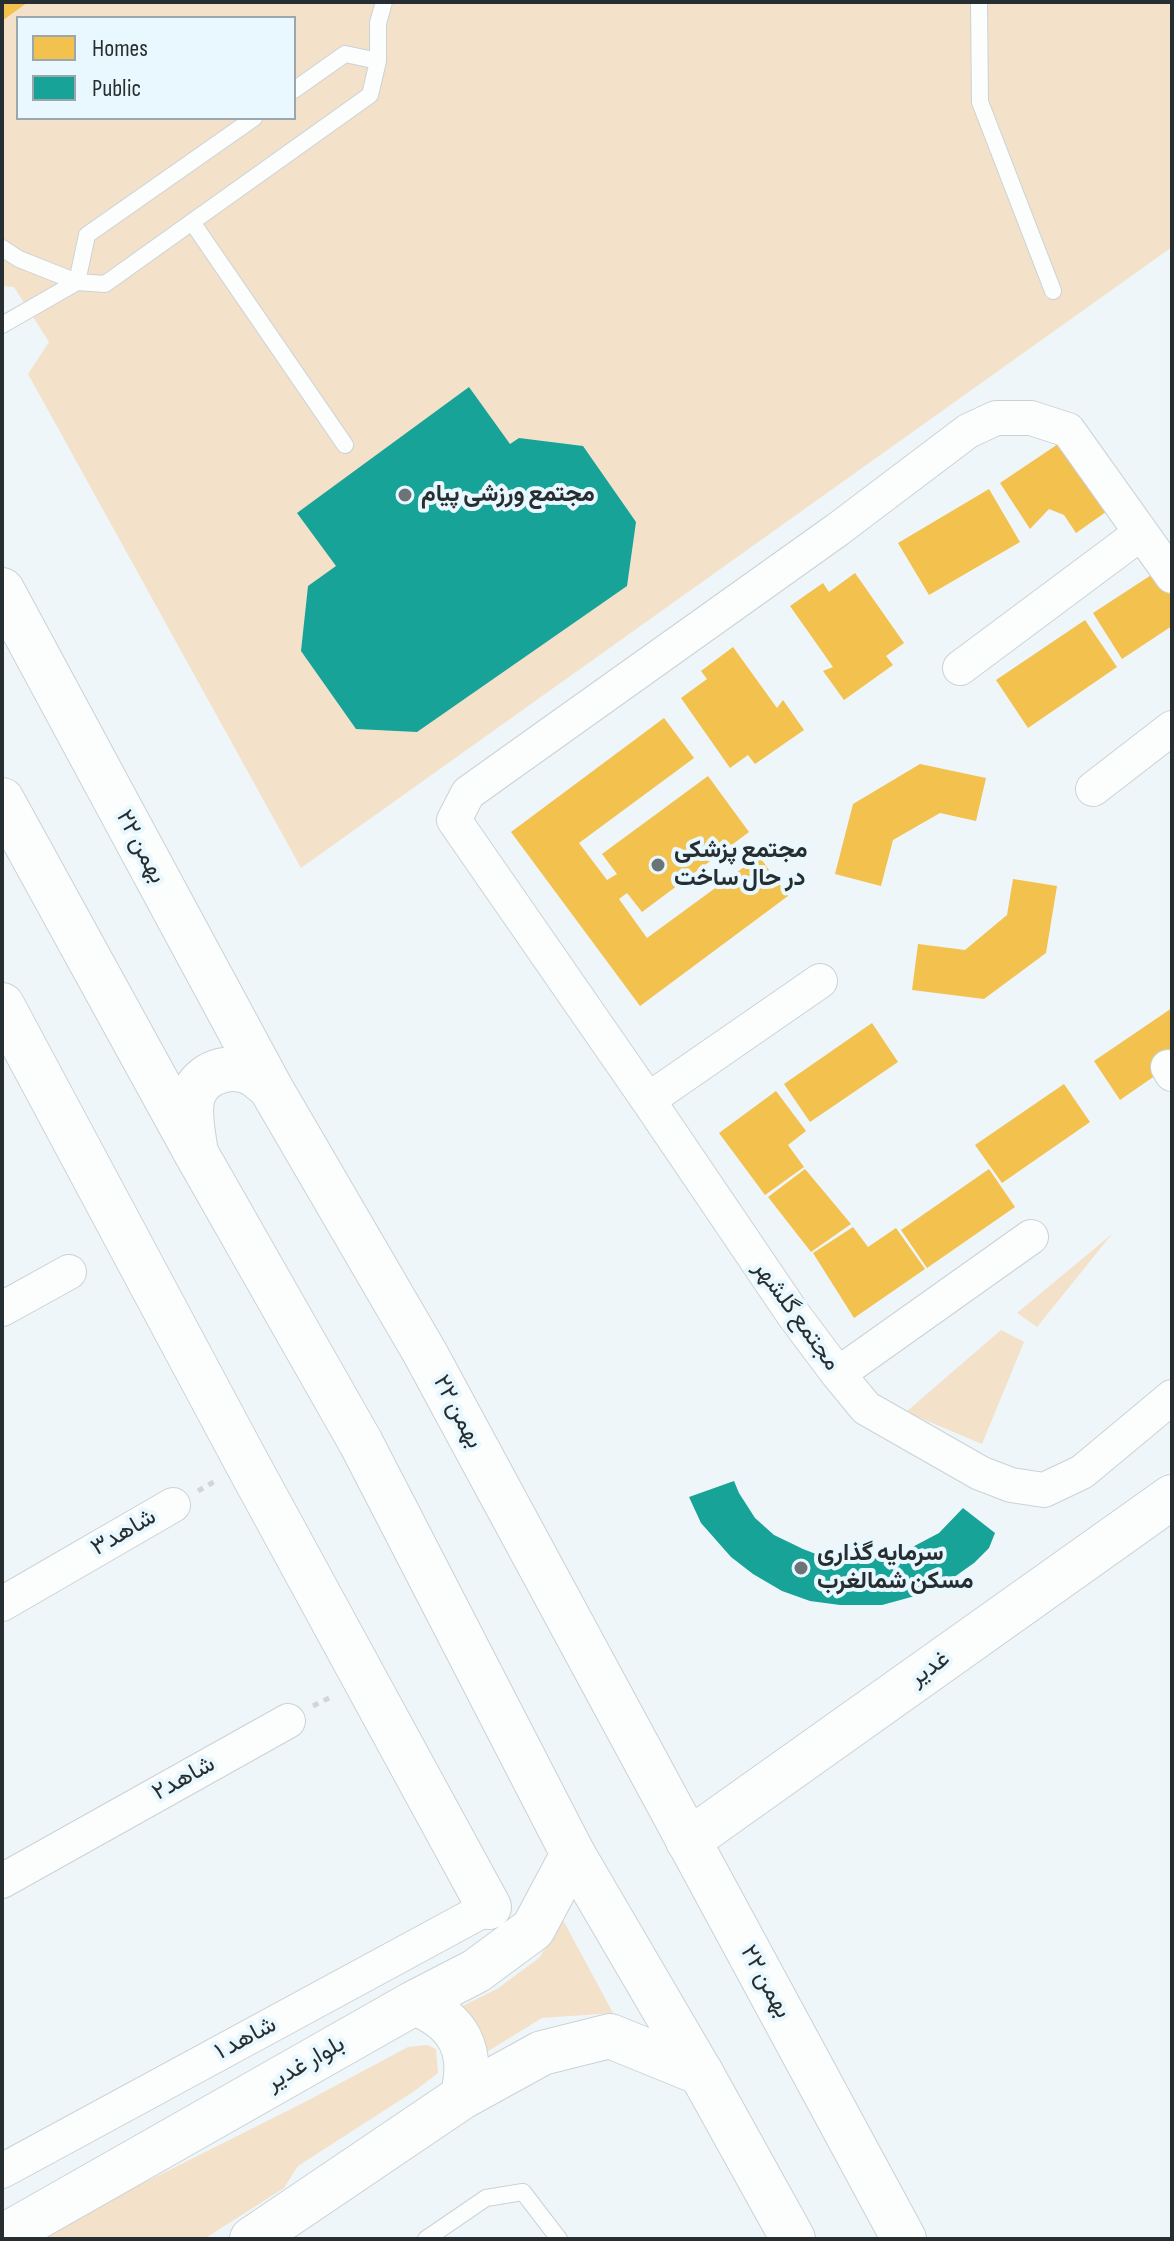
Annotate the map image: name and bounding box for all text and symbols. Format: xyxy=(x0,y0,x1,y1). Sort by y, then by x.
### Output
legend xyxy=(16,16,296,120)
text: Homes xyxy=(92,34,148,63)
text: Public xyxy=(92,74,141,103)
place label: مجتمع ورزشی پیام xyxy=(421,481,595,509)
marker: مجتمع ورزشی پیام xyxy=(396,486,414,504)
street label: ۲۲ بهمن xyxy=(109,805,171,889)
place label: مجتمع پزشکی در حال ساخت xyxy=(674,837,808,893)
marker: مجتمع پزشکی در حال ساخت xyxy=(649,856,667,874)
street label: مجتمع گلشهر xyxy=(746,1255,846,1377)
street label: ۲۲ بهمن xyxy=(426,1370,488,1454)
street label: شاهد۳ xyxy=(86,1503,162,1563)
place label: سرمایه گذاری مسکن شمالغرب xyxy=(817,1540,973,1596)
marker: سرمایه گذاری مسکن شمالغرب xyxy=(792,1559,810,1577)
street label: غدیر xyxy=(904,1645,956,1693)
street label: شاهد۲ xyxy=(148,1750,220,1808)
street label: ۲۲ بهمن xyxy=(733,1940,797,2024)
street label: شاهد ۱ xyxy=(210,2011,282,2067)
street label: بلوار غدیر xyxy=(262,2030,350,2098)

